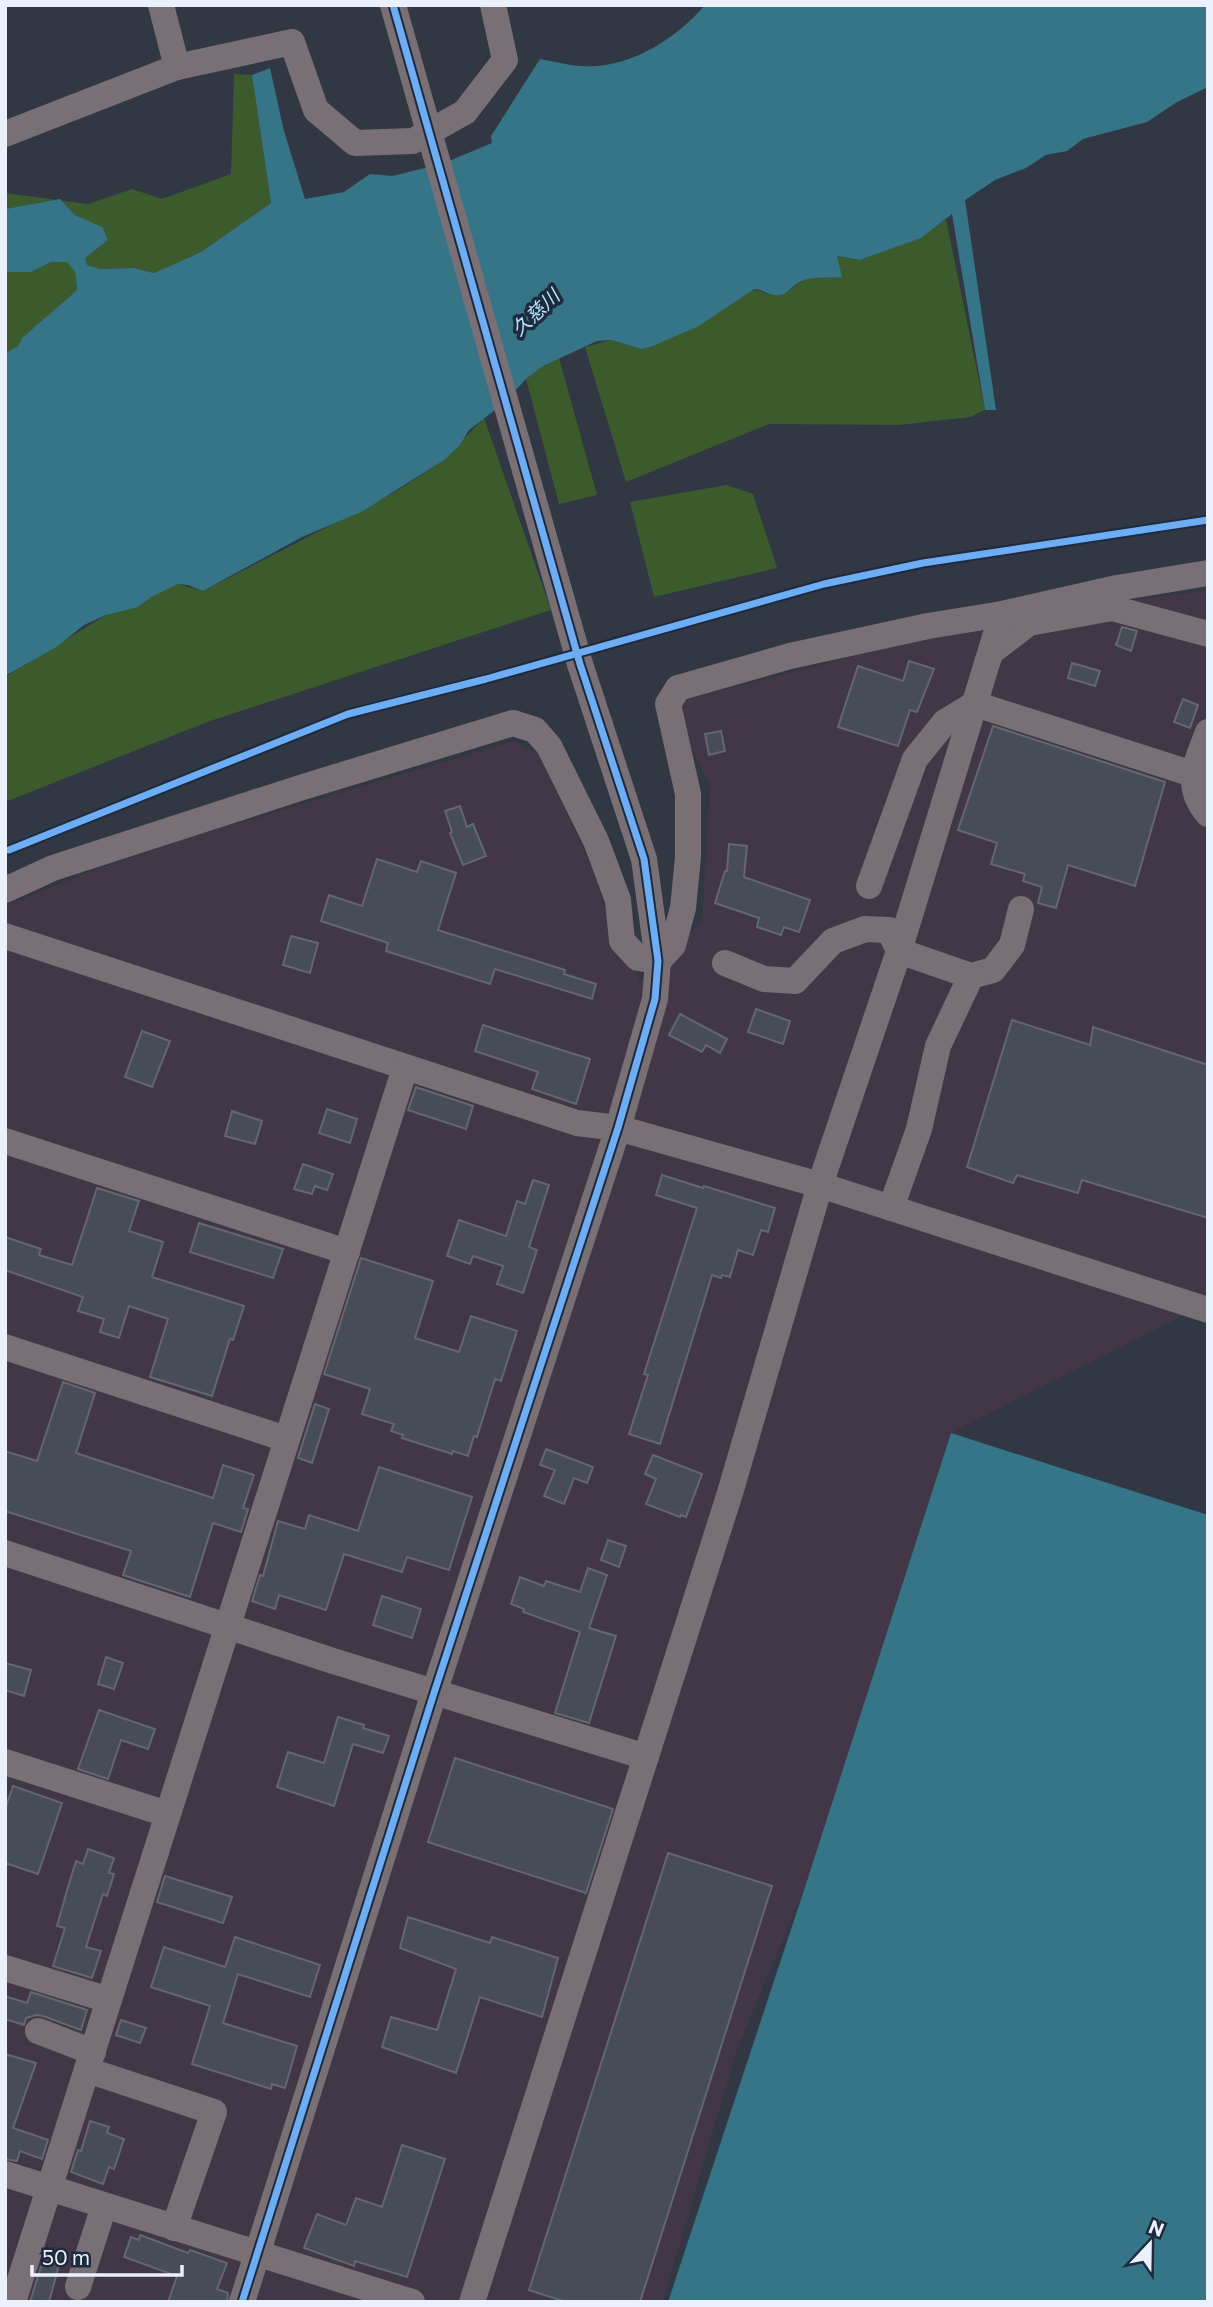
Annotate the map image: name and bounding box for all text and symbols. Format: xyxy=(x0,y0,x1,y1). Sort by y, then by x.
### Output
water label: 久慈川 xyxy=(506,283,565,340)
north arrow xyxy=(1115,2209,1185,2279)
text: N xyxy=(1146,2214,1167,2241)
scale bar xyxy=(32,2234,182,2278)
text: 50 m xyxy=(42,2244,90,2269)

